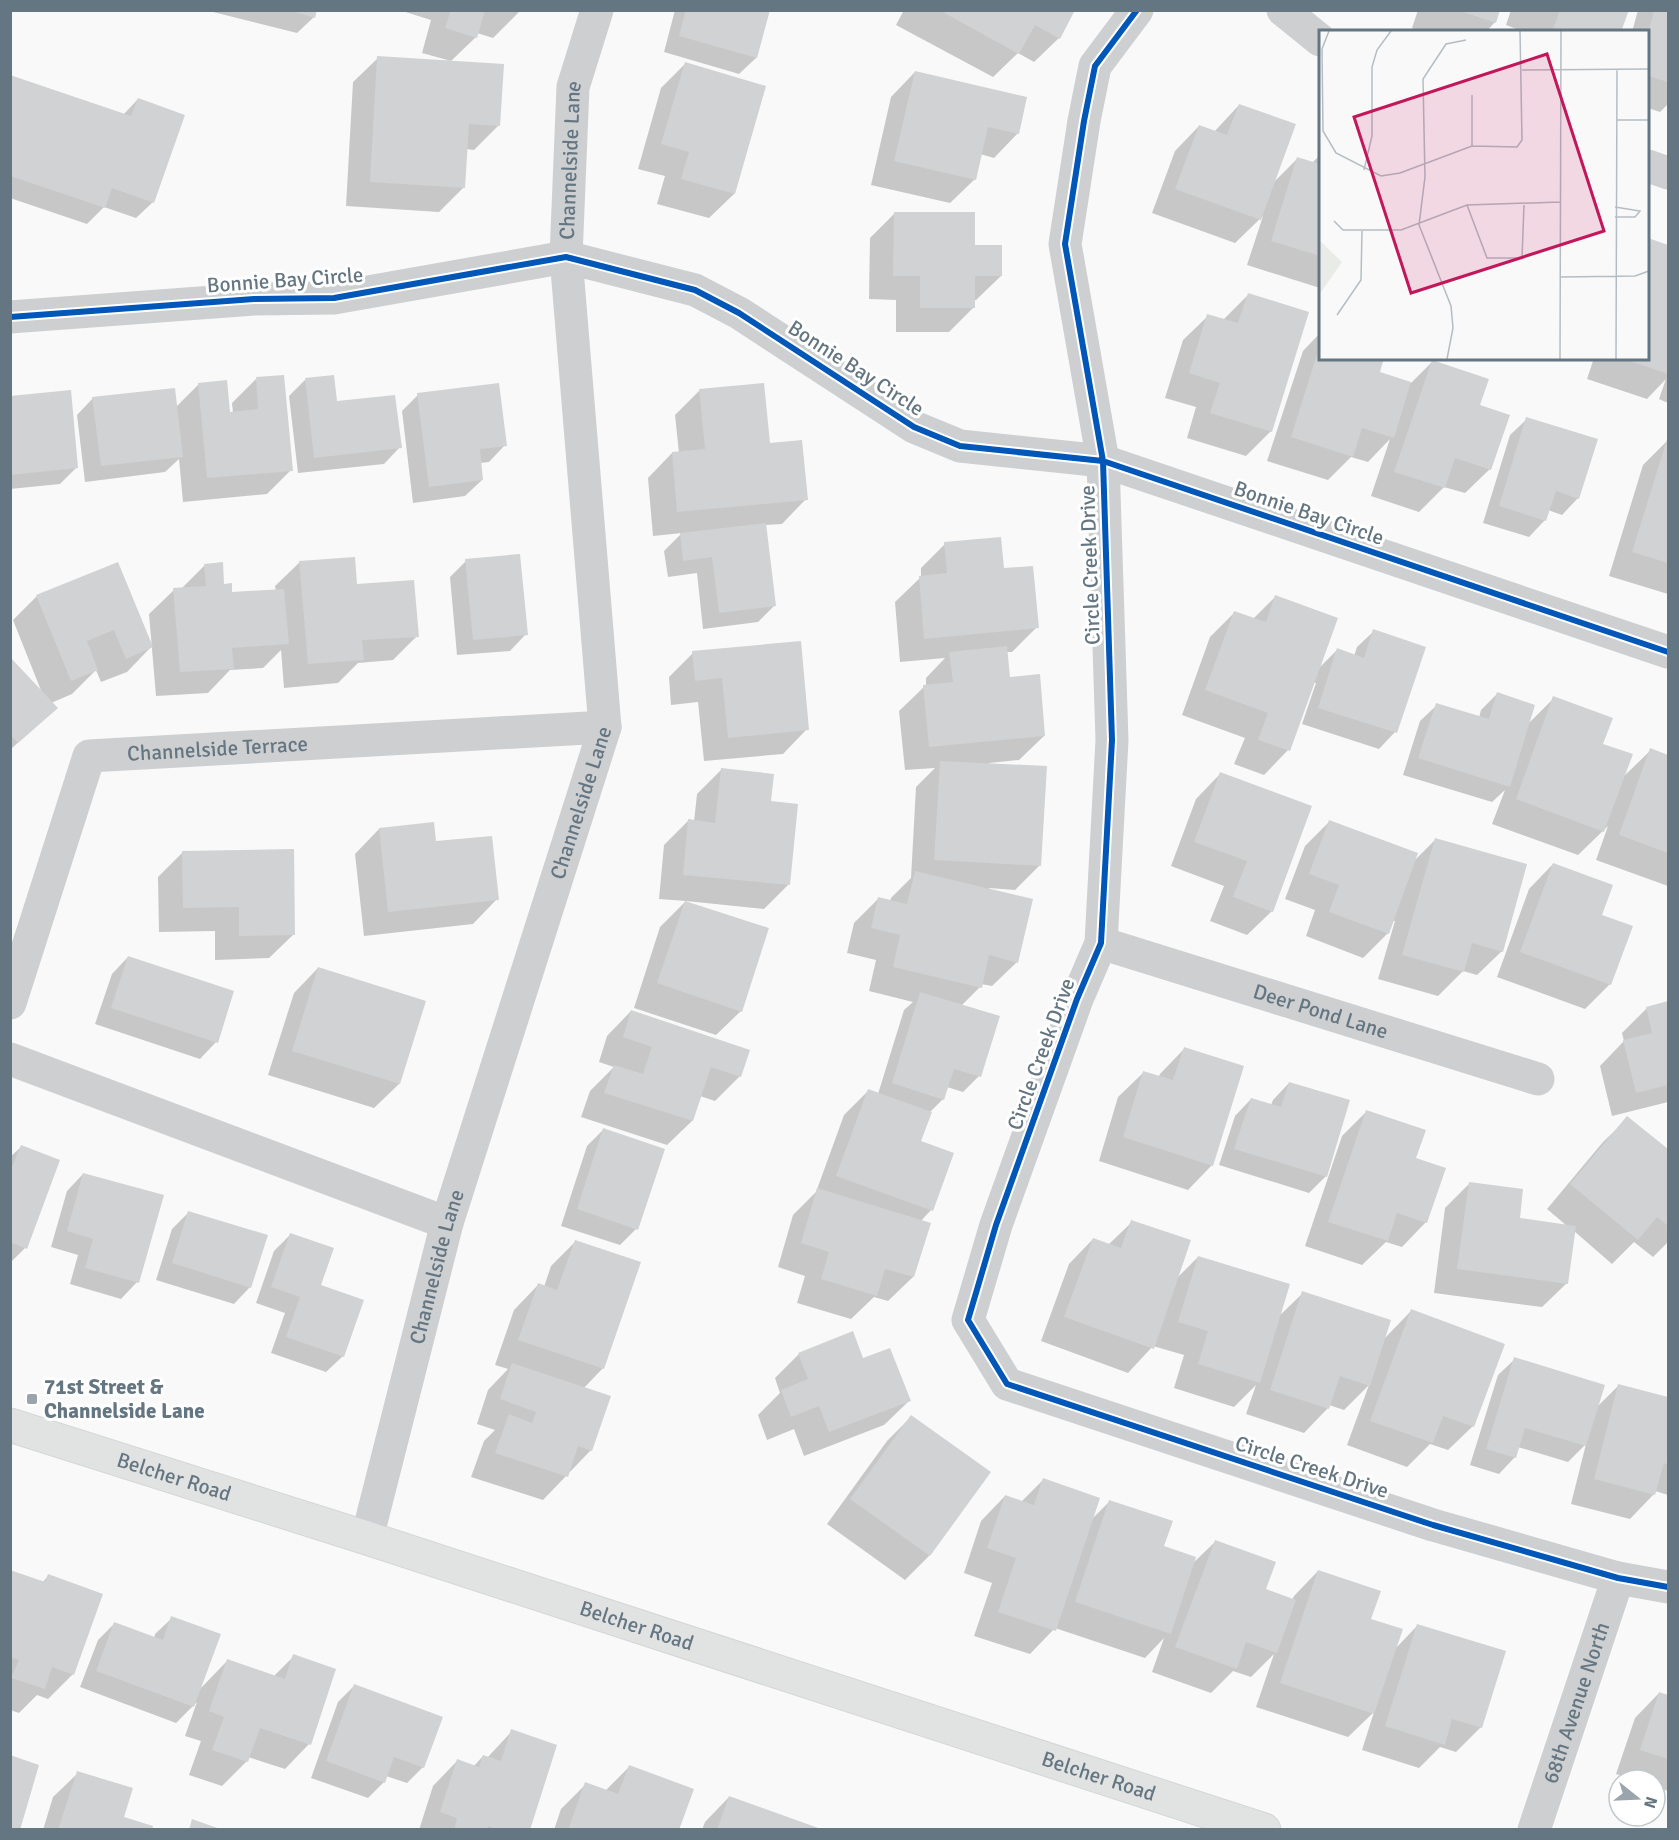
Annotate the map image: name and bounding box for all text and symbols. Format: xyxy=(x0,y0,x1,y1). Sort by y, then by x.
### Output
inset map xyxy=(1319,30,1649,360)
street label: Channelside Lane xyxy=(554,77,587,240)
street label: Bonnie Bay Circle xyxy=(206,262,364,298)
street label: Bonnie Bay Circle xyxy=(783,314,929,422)
street label: Bonnie Bay Circle xyxy=(1231,475,1387,551)
street label: Circle Creek Drive xyxy=(1074,485,1106,645)
street label: Channelside Lane xyxy=(544,723,617,883)
street label: Channelside Terrace xyxy=(126,731,309,767)
street label: Circle Creek Drive xyxy=(1001,974,1081,1134)
street label: Deer Pond Lane xyxy=(1250,978,1391,1045)
street label: Channelside Lane xyxy=(404,1186,470,1347)
place label: 71st Street & Channelside Lane xyxy=(44,1374,205,1424)
marker: 71st Street & Channelside Lane xyxy=(25,1392,39,1406)
street label: Circle Creek Drive xyxy=(1232,1430,1392,1504)
street label: Belcher Road xyxy=(114,1447,234,1507)
street label: Belcher Road xyxy=(576,1595,697,1656)
street label: 68th Avenue North xyxy=(1537,1619,1615,1787)
street label: Belcher Road xyxy=(1038,1746,1159,1807)
north arrow xyxy=(1607,1768,1667,1828)
text: N xyxy=(1639,1794,1662,1811)

